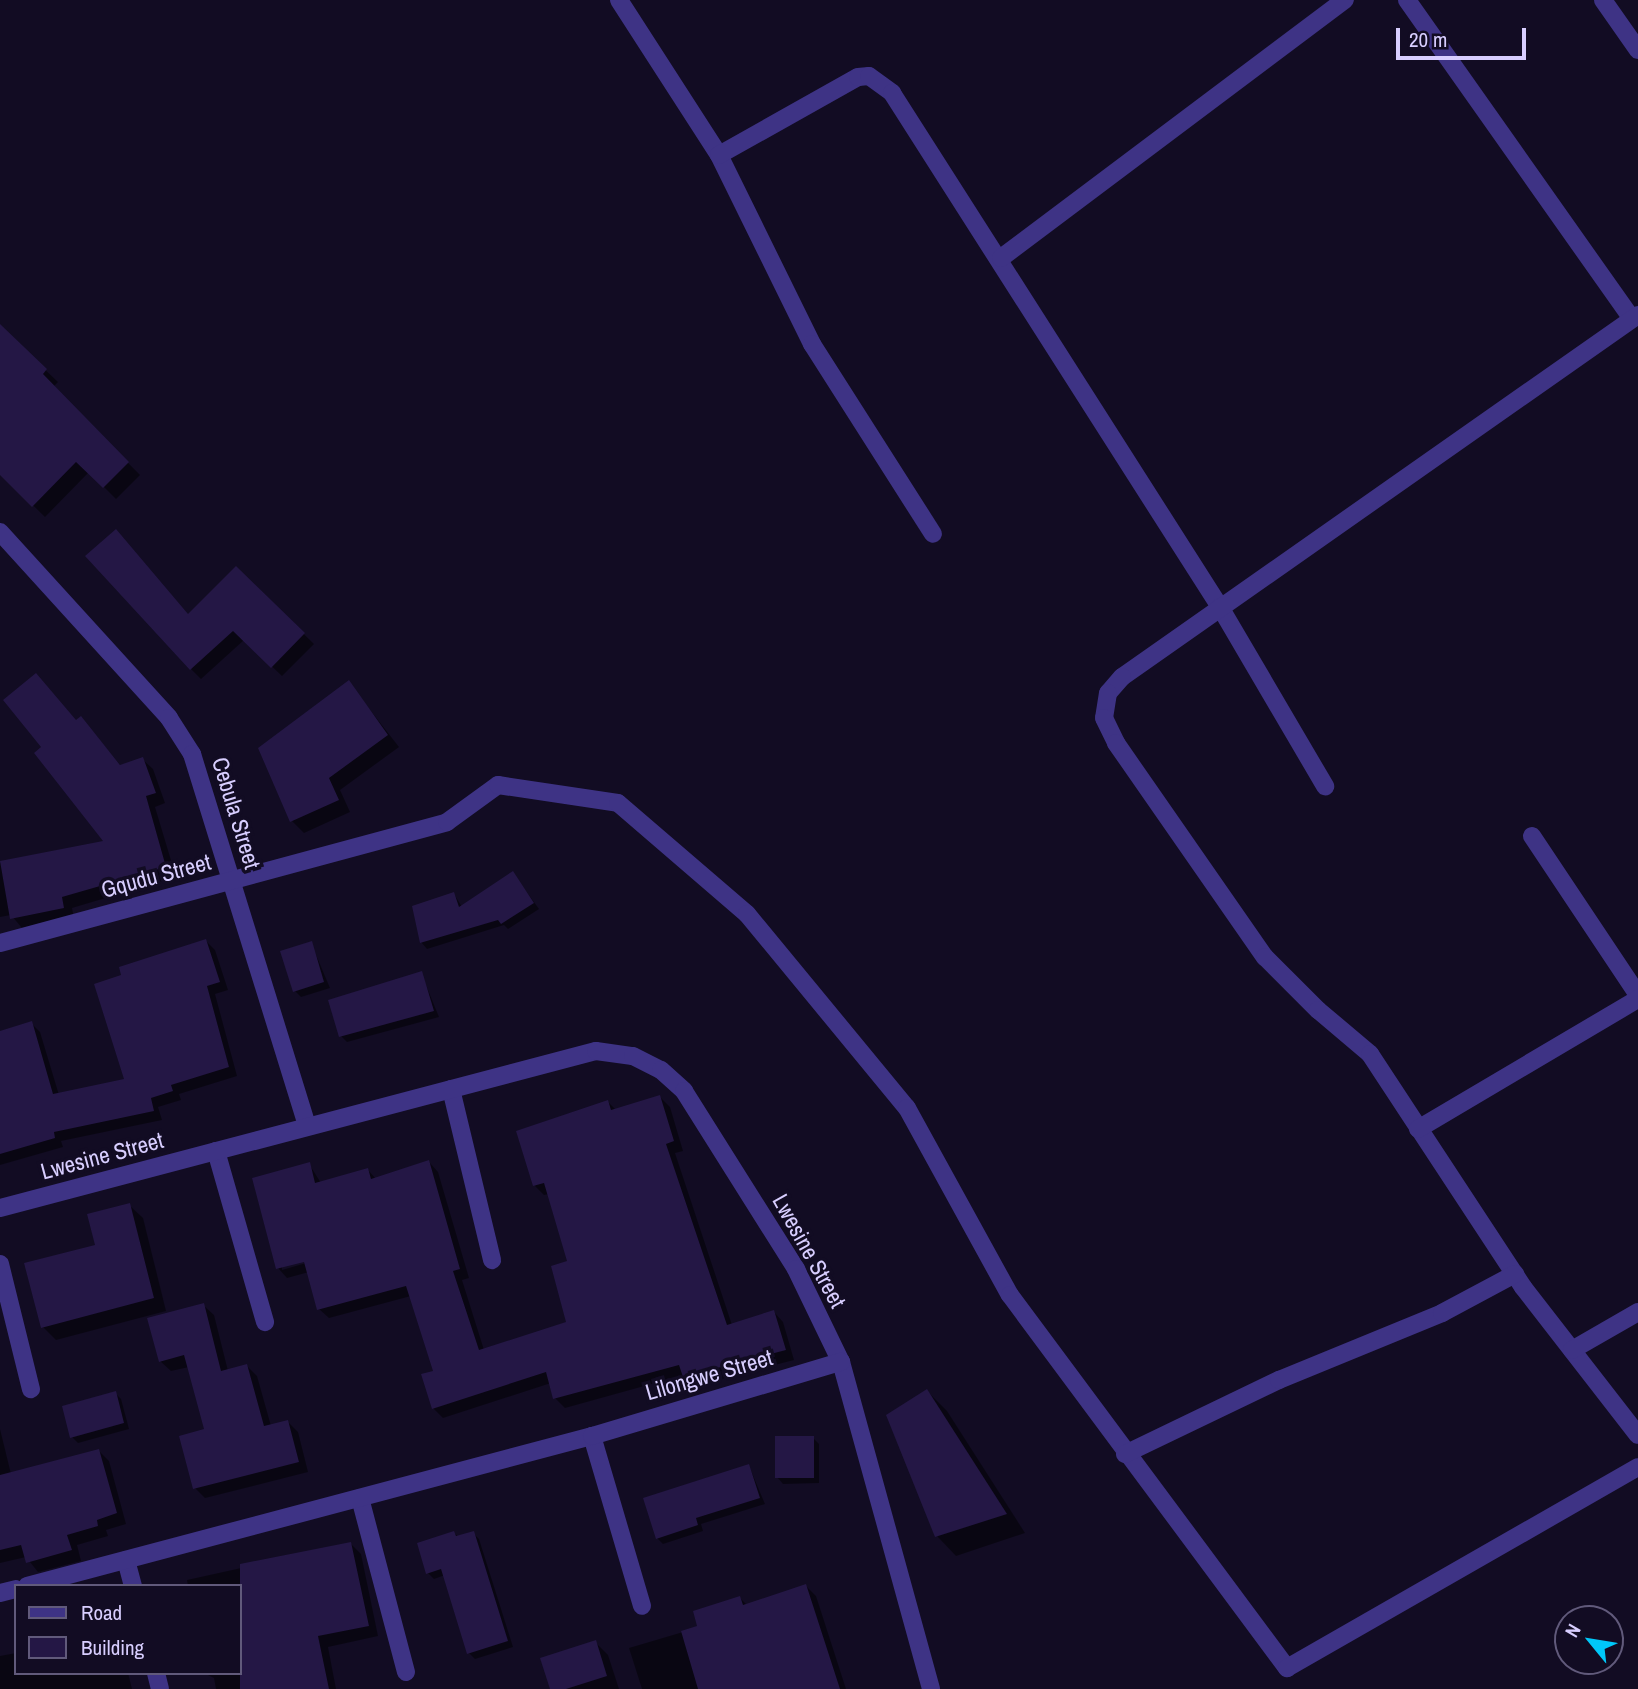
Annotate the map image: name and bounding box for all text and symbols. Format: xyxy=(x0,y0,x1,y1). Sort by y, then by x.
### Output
scale bar xyxy=(1400,14,1530,58)
text: 20 m xyxy=(1409,25,1447,54)
street label: Cebula Street xyxy=(206,754,266,872)
street label: Gqudu Street xyxy=(98,848,214,904)
street label: Lwesine Street xyxy=(38,1126,166,1186)
street label: Lwesine Street xyxy=(766,1189,852,1313)
street label: Lilongwe Street xyxy=(642,1344,776,1406)
legend xyxy=(14,1584,242,1675)
text: Road xyxy=(81,1598,122,1627)
north arrow xyxy=(1554,1605,1624,1675)
text: N xyxy=(1558,1619,1587,1642)
text: Building xyxy=(81,1633,144,1662)

